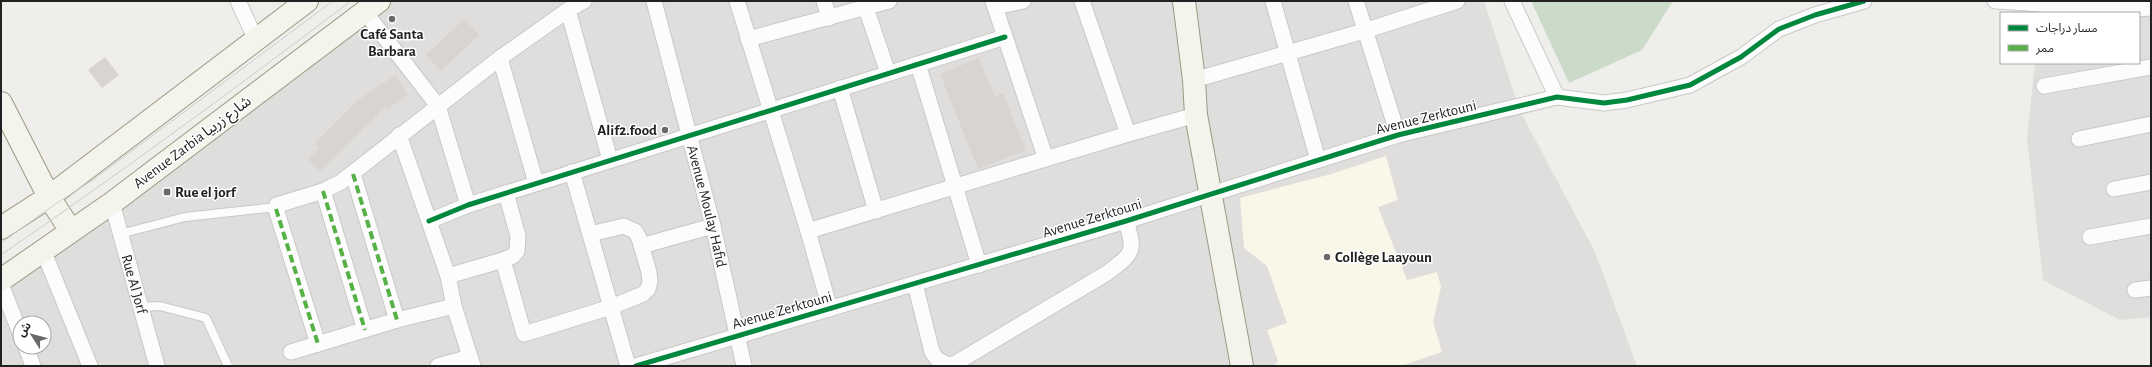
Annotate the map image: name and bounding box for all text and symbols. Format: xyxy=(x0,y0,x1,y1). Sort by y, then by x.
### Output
legend xyxy=(2000,12,2140,64)
marker: Café Santa Barbara xyxy=(387,14,397,24)
text: مسار دراجات xyxy=(2036,22,2098,35)
place label: Café Santa Barbara xyxy=(360,27,424,59)
text: ممر xyxy=(2035,42,2054,55)
street label: Avenue Zarbia شارع زربيا xyxy=(131,93,256,195)
street label: Avenue Zerktouni xyxy=(1374,98,1478,137)
place label: Alif2.food xyxy=(597,123,657,138)
marker: Alif2.food xyxy=(660,125,670,135)
street label: Avenue Moulay Hafid xyxy=(684,144,729,269)
place label: Rue el jorf xyxy=(175,185,237,200)
marker: Rue el jorf xyxy=(162,187,172,197)
street label: Avenue Zerktouni xyxy=(1041,196,1144,241)
place label: Collège Laayoun xyxy=(1335,250,1432,265)
marker: Collège Laayoun xyxy=(1322,252,1332,262)
street label: Rue Al Jorf xyxy=(119,253,150,317)
street label: Avenue Zerktouni xyxy=(730,289,834,332)
north arrow xyxy=(12,315,52,355)
text: ش xyxy=(15,320,34,339)

